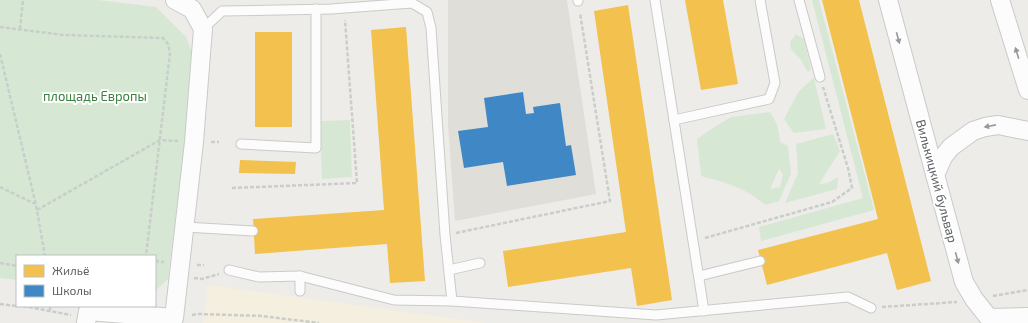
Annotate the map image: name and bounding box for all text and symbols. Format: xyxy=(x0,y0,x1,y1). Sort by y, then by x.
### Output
one-way arrow xyxy=(895,32,901,44)
one-way arrow xyxy=(1013,46,1019,58)
park label: площадь Европы xyxy=(43,88,147,104)
street label: Вилькицкий бульвар xyxy=(913,118,961,244)
one-way arrow xyxy=(984,123,996,129)
one-way arrow xyxy=(955,252,961,264)
legend xyxy=(16,255,156,307)
text: Жильё xyxy=(52,263,89,277)
text: Школы xyxy=(52,283,92,297)

